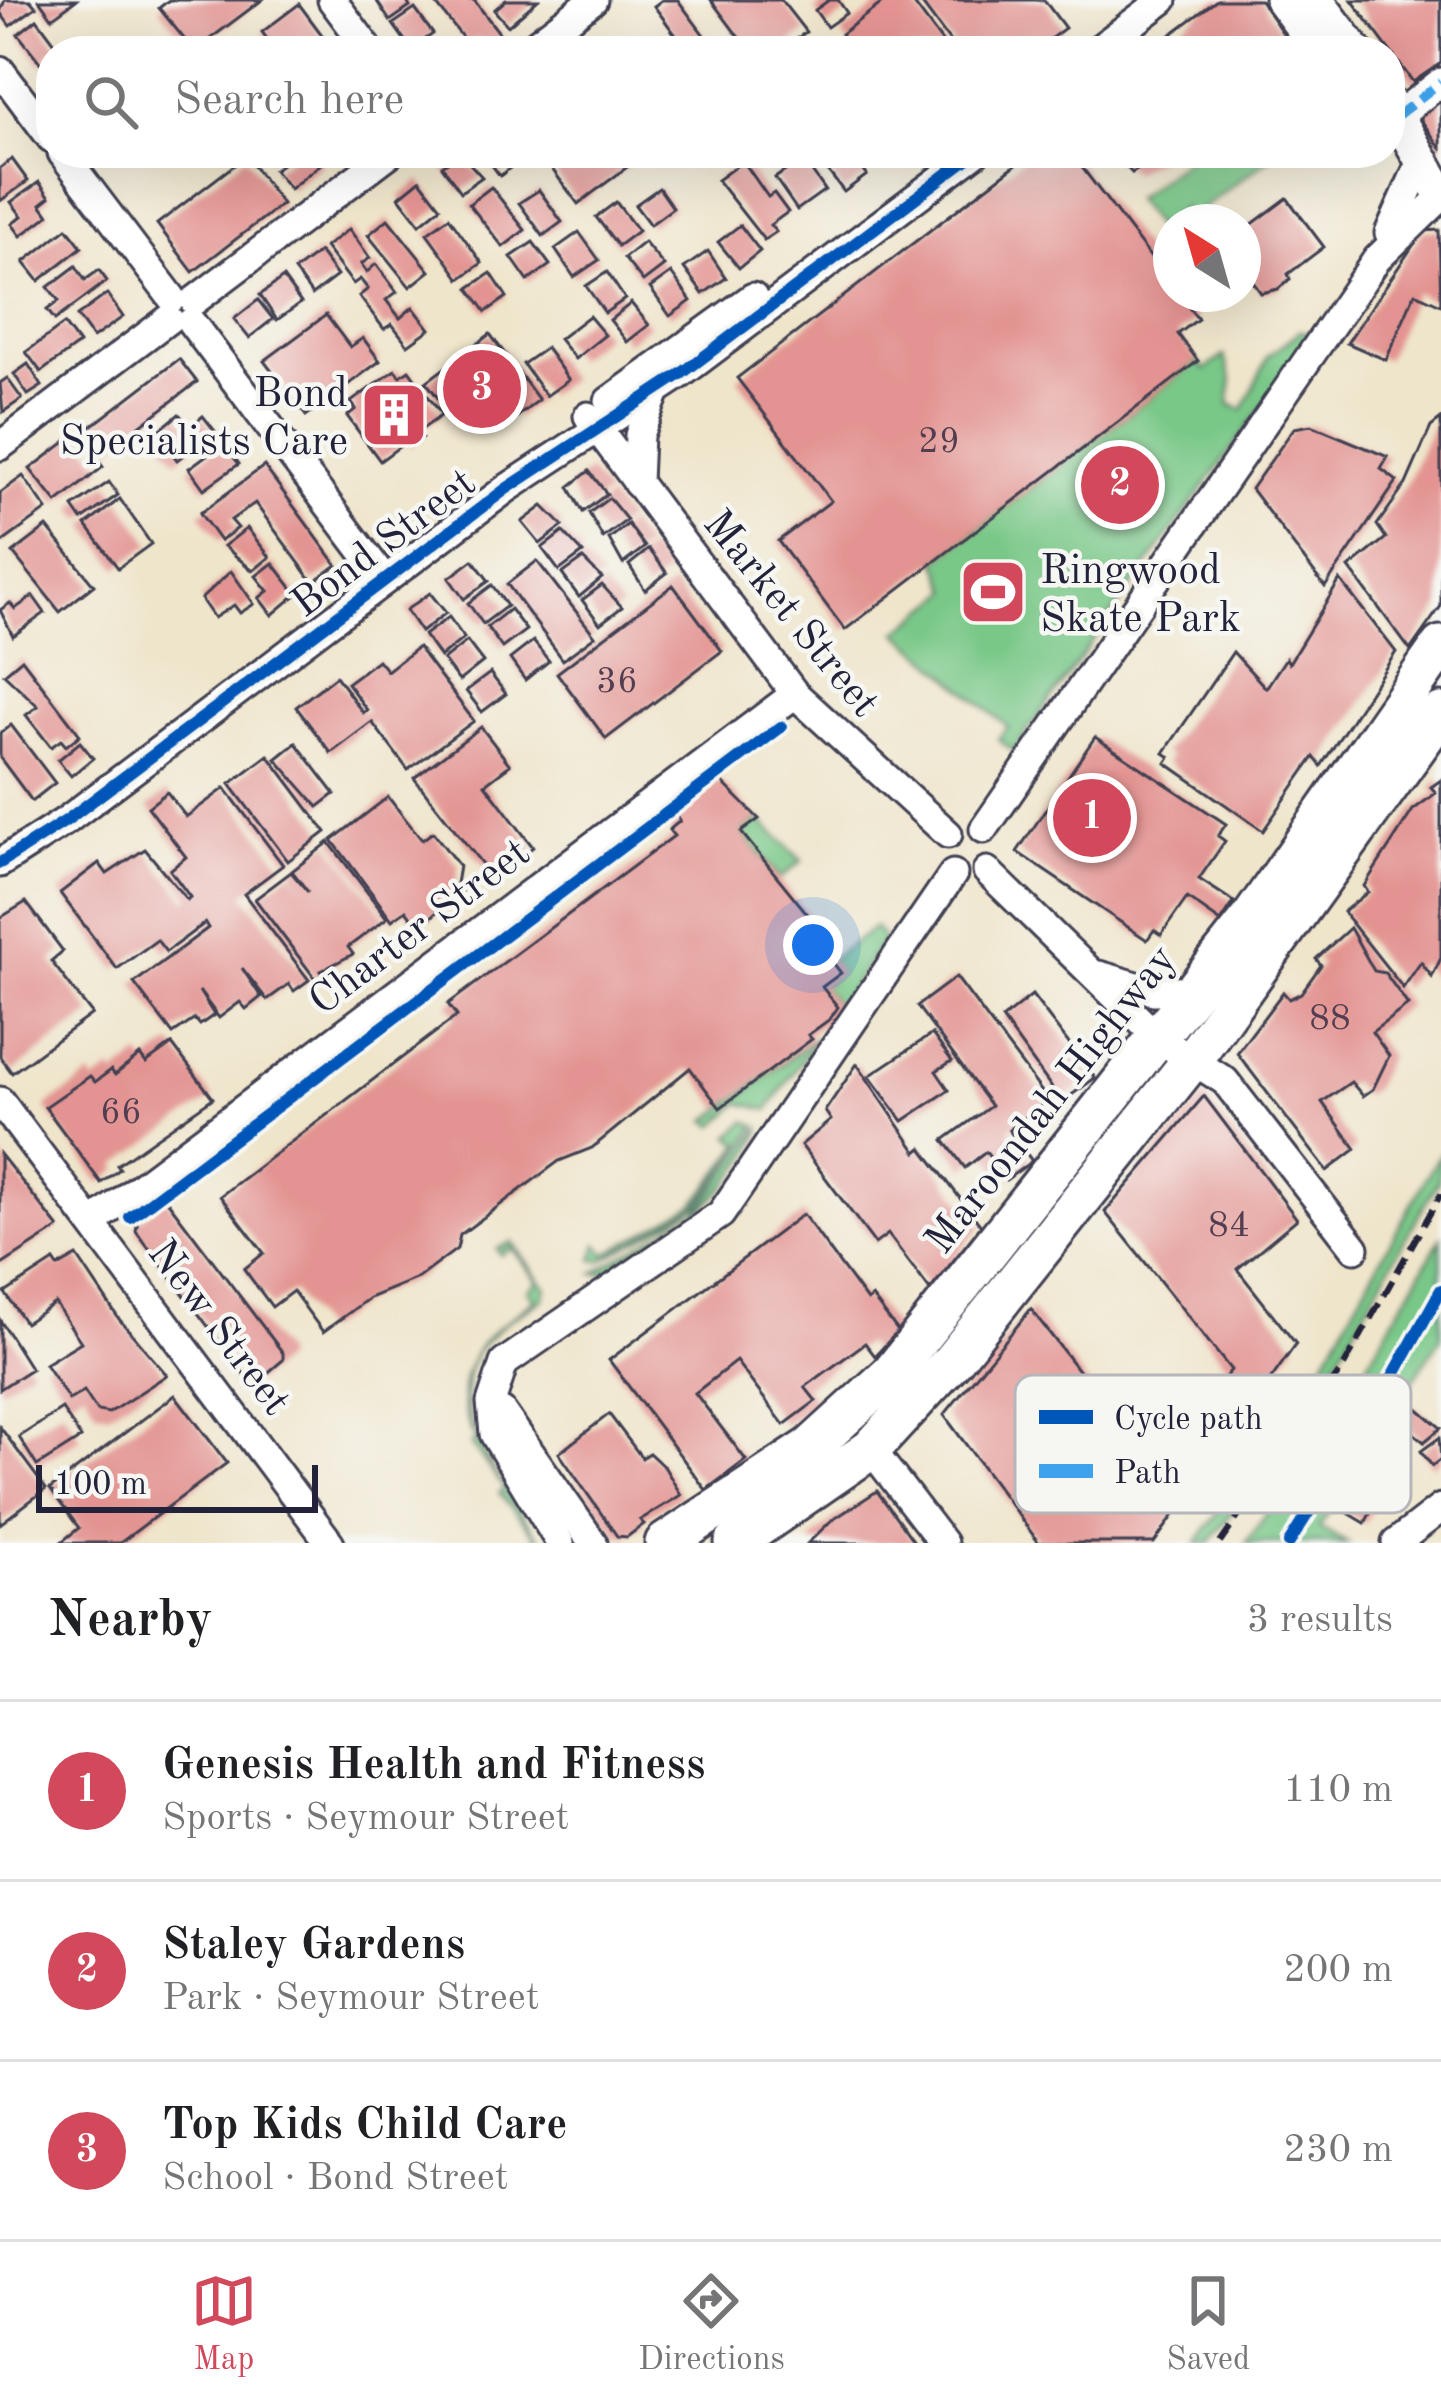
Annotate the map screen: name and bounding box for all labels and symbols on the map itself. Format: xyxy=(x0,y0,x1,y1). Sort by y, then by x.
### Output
north arrow xyxy=(1153,204,1261,312)
pin: 3 xyxy=(443,344,521,434)
place label: Bond Specialists Care xyxy=(59,374,348,464)
building icon: Bond Specialists Care xyxy=(359,380,429,450)
house number: 29 xyxy=(918,425,960,461)
pin: 2 xyxy=(1081,440,1159,530)
street label: Bond Street xyxy=(285,462,484,626)
street label: Market Street xyxy=(694,503,886,726)
place label: Ringwood Skate Park xyxy=(1040,551,1241,641)
sports icon: Ringwood Skate Park xyxy=(958,557,1028,627)
house number: 36 xyxy=(596,665,638,701)
pin: 1 xyxy=(1053,773,1131,863)
street label: Charter Street xyxy=(303,832,538,1024)
your location xyxy=(783,915,843,975)
street label: Maroondah Highway xyxy=(919,938,1185,1262)
house number: 88 xyxy=(1309,1002,1351,1038)
house number: 66 xyxy=(100,1096,142,1132)
house number: 84 xyxy=(1208,1209,1250,1245)
street label: New Street xyxy=(139,1233,297,1424)
legend xyxy=(1015,1375,1411,1513)
text: Cycle path xyxy=(1114,1404,1263,1437)
text: Path xyxy=(1114,1458,1181,1491)
scale bar xyxy=(36,1459,318,1512)

